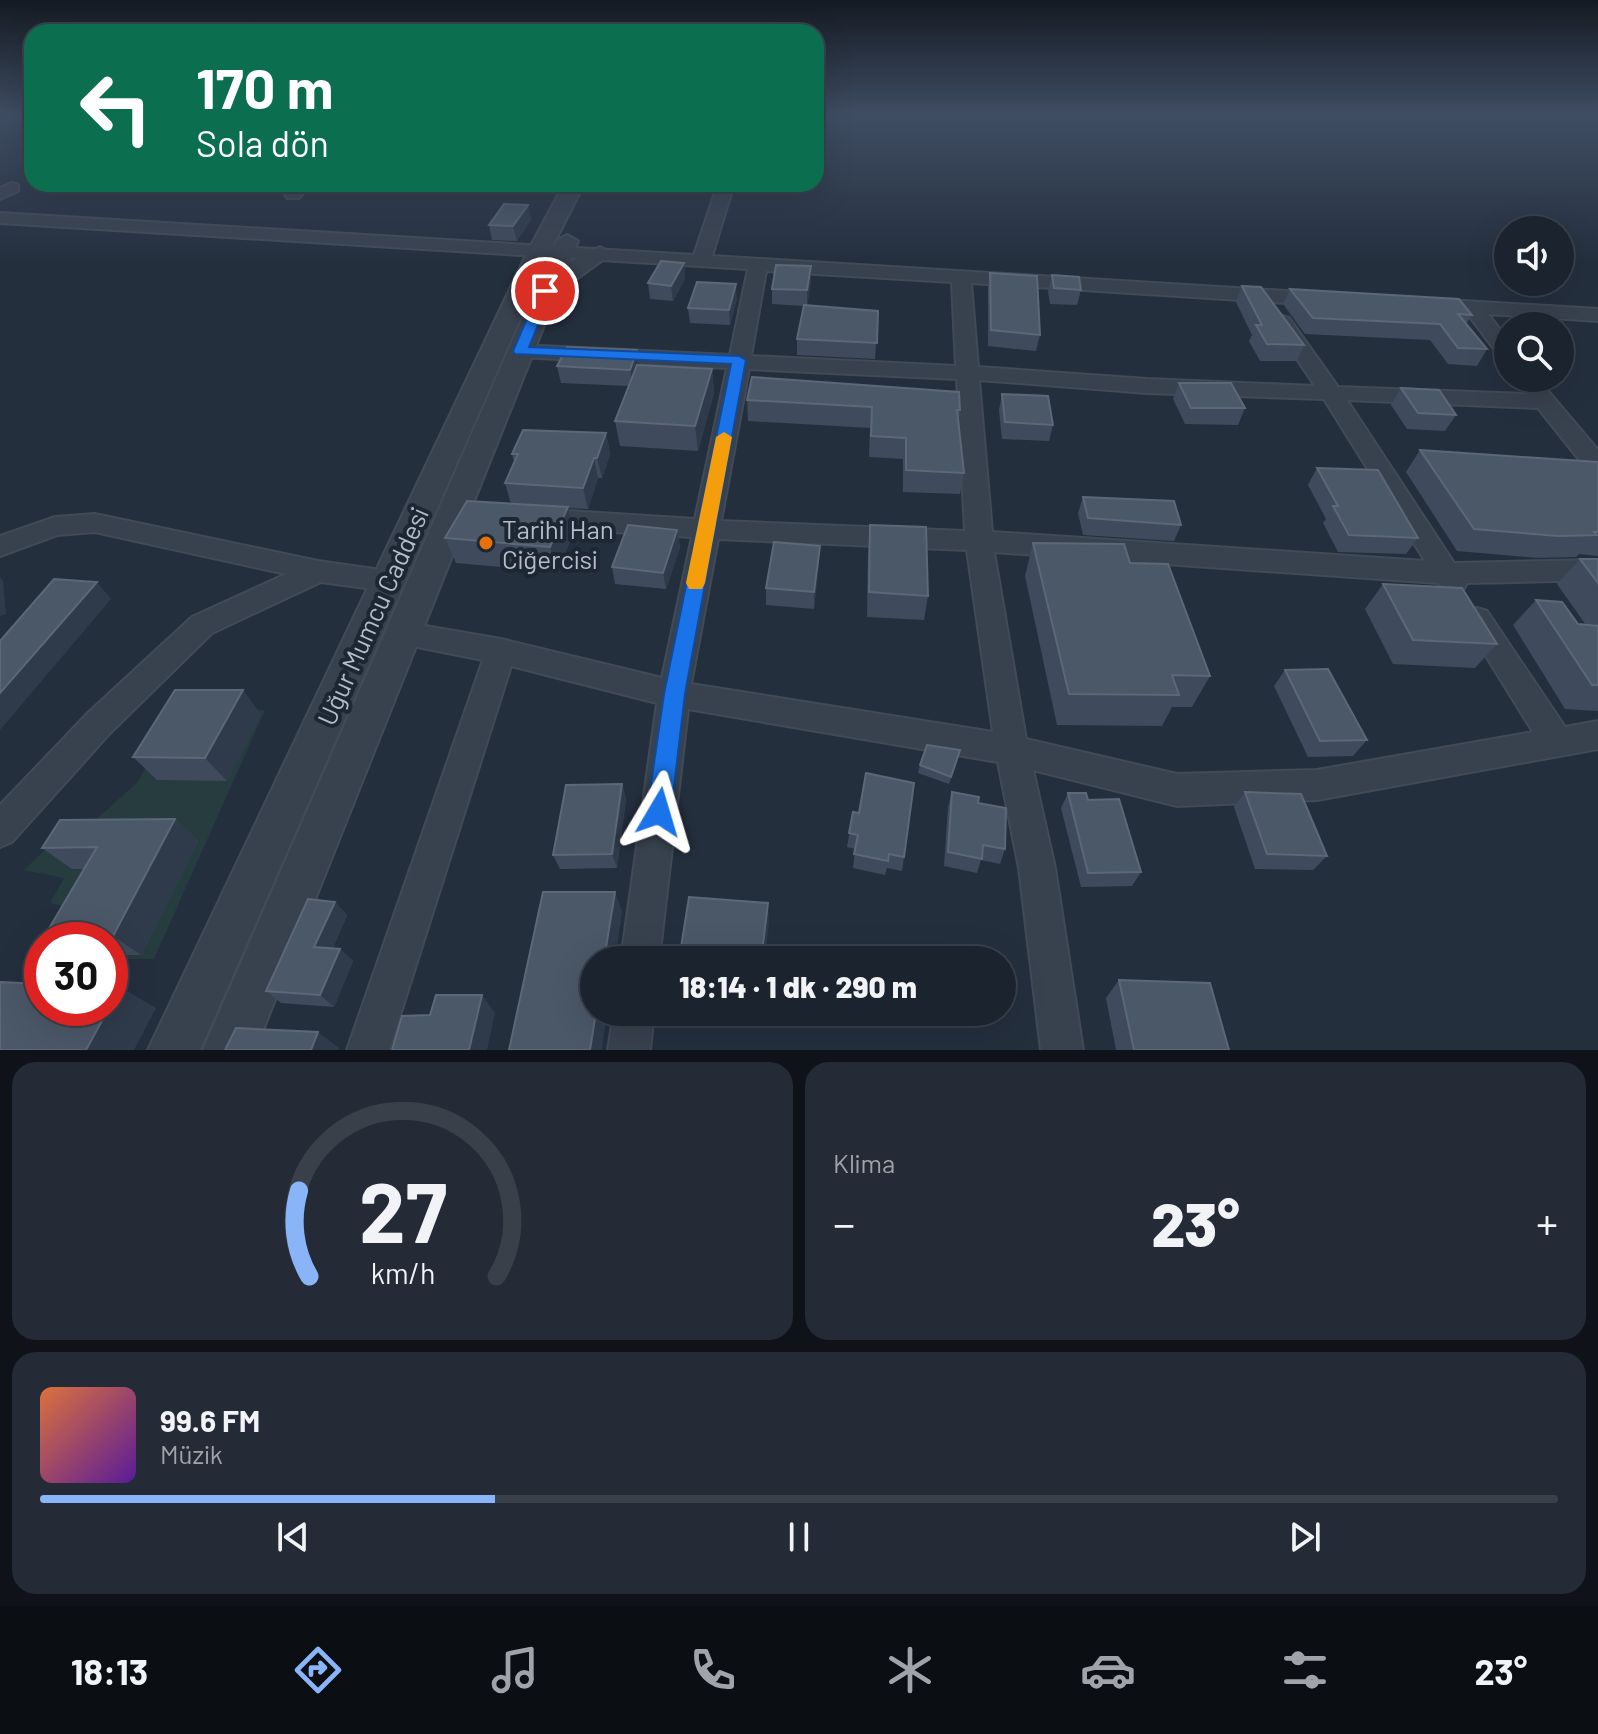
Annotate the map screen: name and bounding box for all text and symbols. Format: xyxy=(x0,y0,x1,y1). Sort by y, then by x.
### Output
text: 170 m xyxy=(196,53,333,120)
icon: left xyxy=(64,56,168,160)
text: Sola dön xyxy=(196,121,329,164)
map controls xyxy=(1494,216,1574,392)
button: sound xyxy=(1494,216,1574,296)
pin xyxy=(511,257,579,325)
icon: arrive xyxy=(523,269,567,313)
button: search xyxy=(1494,312,1574,392)
street label: Uğur Mumcu Caddesi xyxy=(310,502,434,730)
place label: Tarihi Han Ciğercisi xyxy=(502,513,614,574)
marker: Tarihi Han Ciğercisi xyxy=(477,534,495,552)
position arrow xyxy=(617,770,701,854)
speed limit sign: 30 xyxy=(24,922,128,1026)
text: 18:14 · 1 dk · 290 m xyxy=(679,968,917,1004)
text: Klima xyxy=(833,1147,895,1178)
text: 27 xyxy=(359,1160,446,1260)
text: 23° xyxy=(1151,1187,1240,1259)
text: − xyxy=(833,1196,855,1249)
text: + xyxy=(1536,1196,1558,1249)
text: km/h xyxy=(370,1255,435,1290)
text: 99.6 FM xyxy=(160,1402,260,1438)
text: Müzik xyxy=(160,1438,223,1469)
icon: previous xyxy=(271,1515,315,1559)
icon: pause xyxy=(777,1515,821,1559)
icon: next xyxy=(1283,1515,1327,1559)
icon: directions xyxy=(290,1642,346,1698)
icon: music xyxy=(487,1642,543,1698)
icon: phone xyxy=(685,1642,741,1698)
icon: climate xyxy=(882,1642,938,1698)
icon: car xyxy=(1080,1642,1136,1698)
icon: filters xyxy=(1277,1642,1333,1698)
text: 18:13 xyxy=(71,1649,148,1692)
text: 23° xyxy=(1475,1649,1527,1692)

